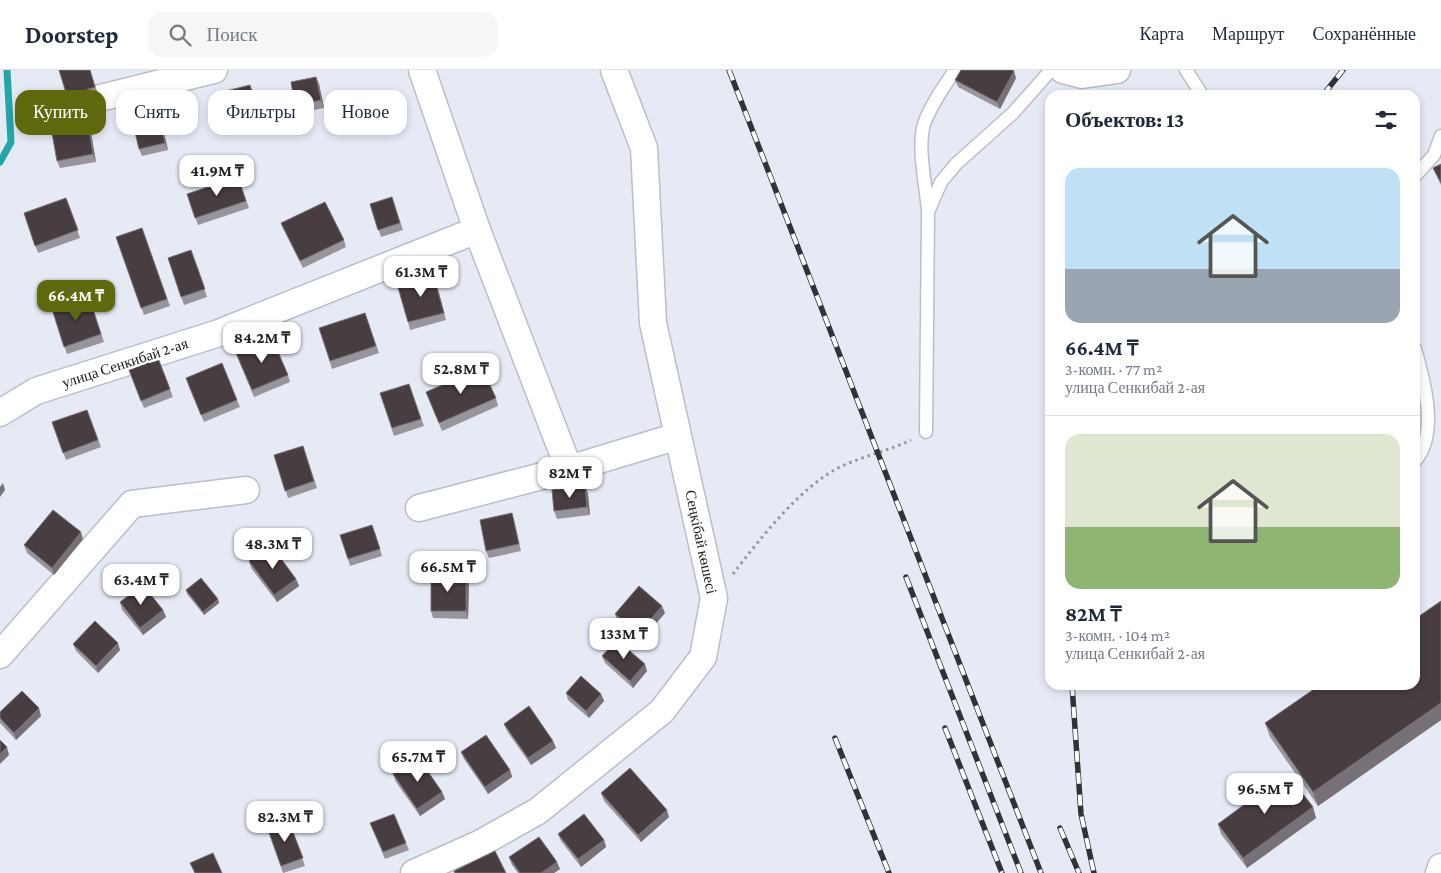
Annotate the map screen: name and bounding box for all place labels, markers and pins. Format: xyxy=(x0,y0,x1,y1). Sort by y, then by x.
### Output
pin: 41.9M ₸ xyxy=(171,154,263,197)
pin: 61.3M ₸ xyxy=(375,256,467,298)
pin: 66.4M ₸ xyxy=(30,280,122,322)
pin: 84.2M ₸ xyxy=(216,322,308,364)
pin: 52.8M ₸ xyxy=(415,352,507,395)
pin: 82M ₸ xyxy=(535,456,605,499)
pin: 48.3M ₸ xyxy=(227,528,319,570)
pin: 66.5M ₸ xyxy=(402,550,494,593)
pin: 63.4M ₸ xyxy=(95,564,187,606)
pin: 133M ₸ xyxy=(583,618,665,660)
pin: 65.7M ₸ xyxy=(372,740,464,783)
pin: 96.5M ₸ xyxy=(1219,772,1311,815)
pin: 82.3M ₸ xyxy=(239,800,331,843)

